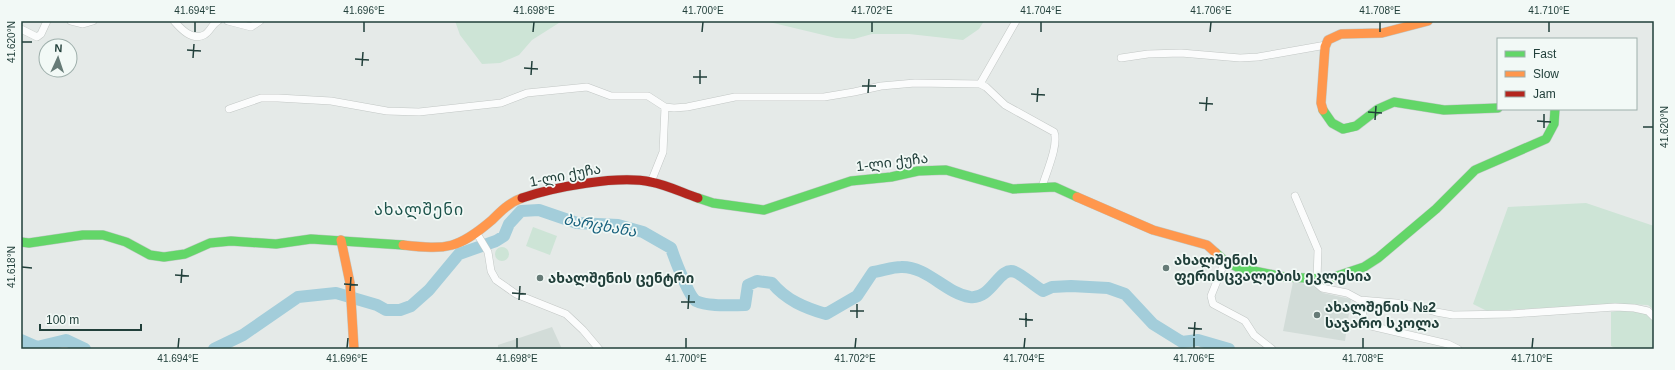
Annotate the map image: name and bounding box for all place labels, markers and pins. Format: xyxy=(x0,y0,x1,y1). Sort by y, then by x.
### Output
place label: ახალშენის ფერისცვალების ეკლესია xyxy=(1174,252,1371,285)
marker: ახალშენის ფერისცვალების ეკლესია xyxy=(1161,263,1171,273)
place label: ახალშენის ცენტრი xyxy=(548,270,694,287)
marker: ახალშენის ცენტრი xyxy=(535,273,545,283)
place label: ახალშენის №2 საჯარო სკოლა xyxy=(1325,299,1439,332)
marker: ახალშენის №2 საჯარო სკოლა xyxy=(1312,310,1322,320)

